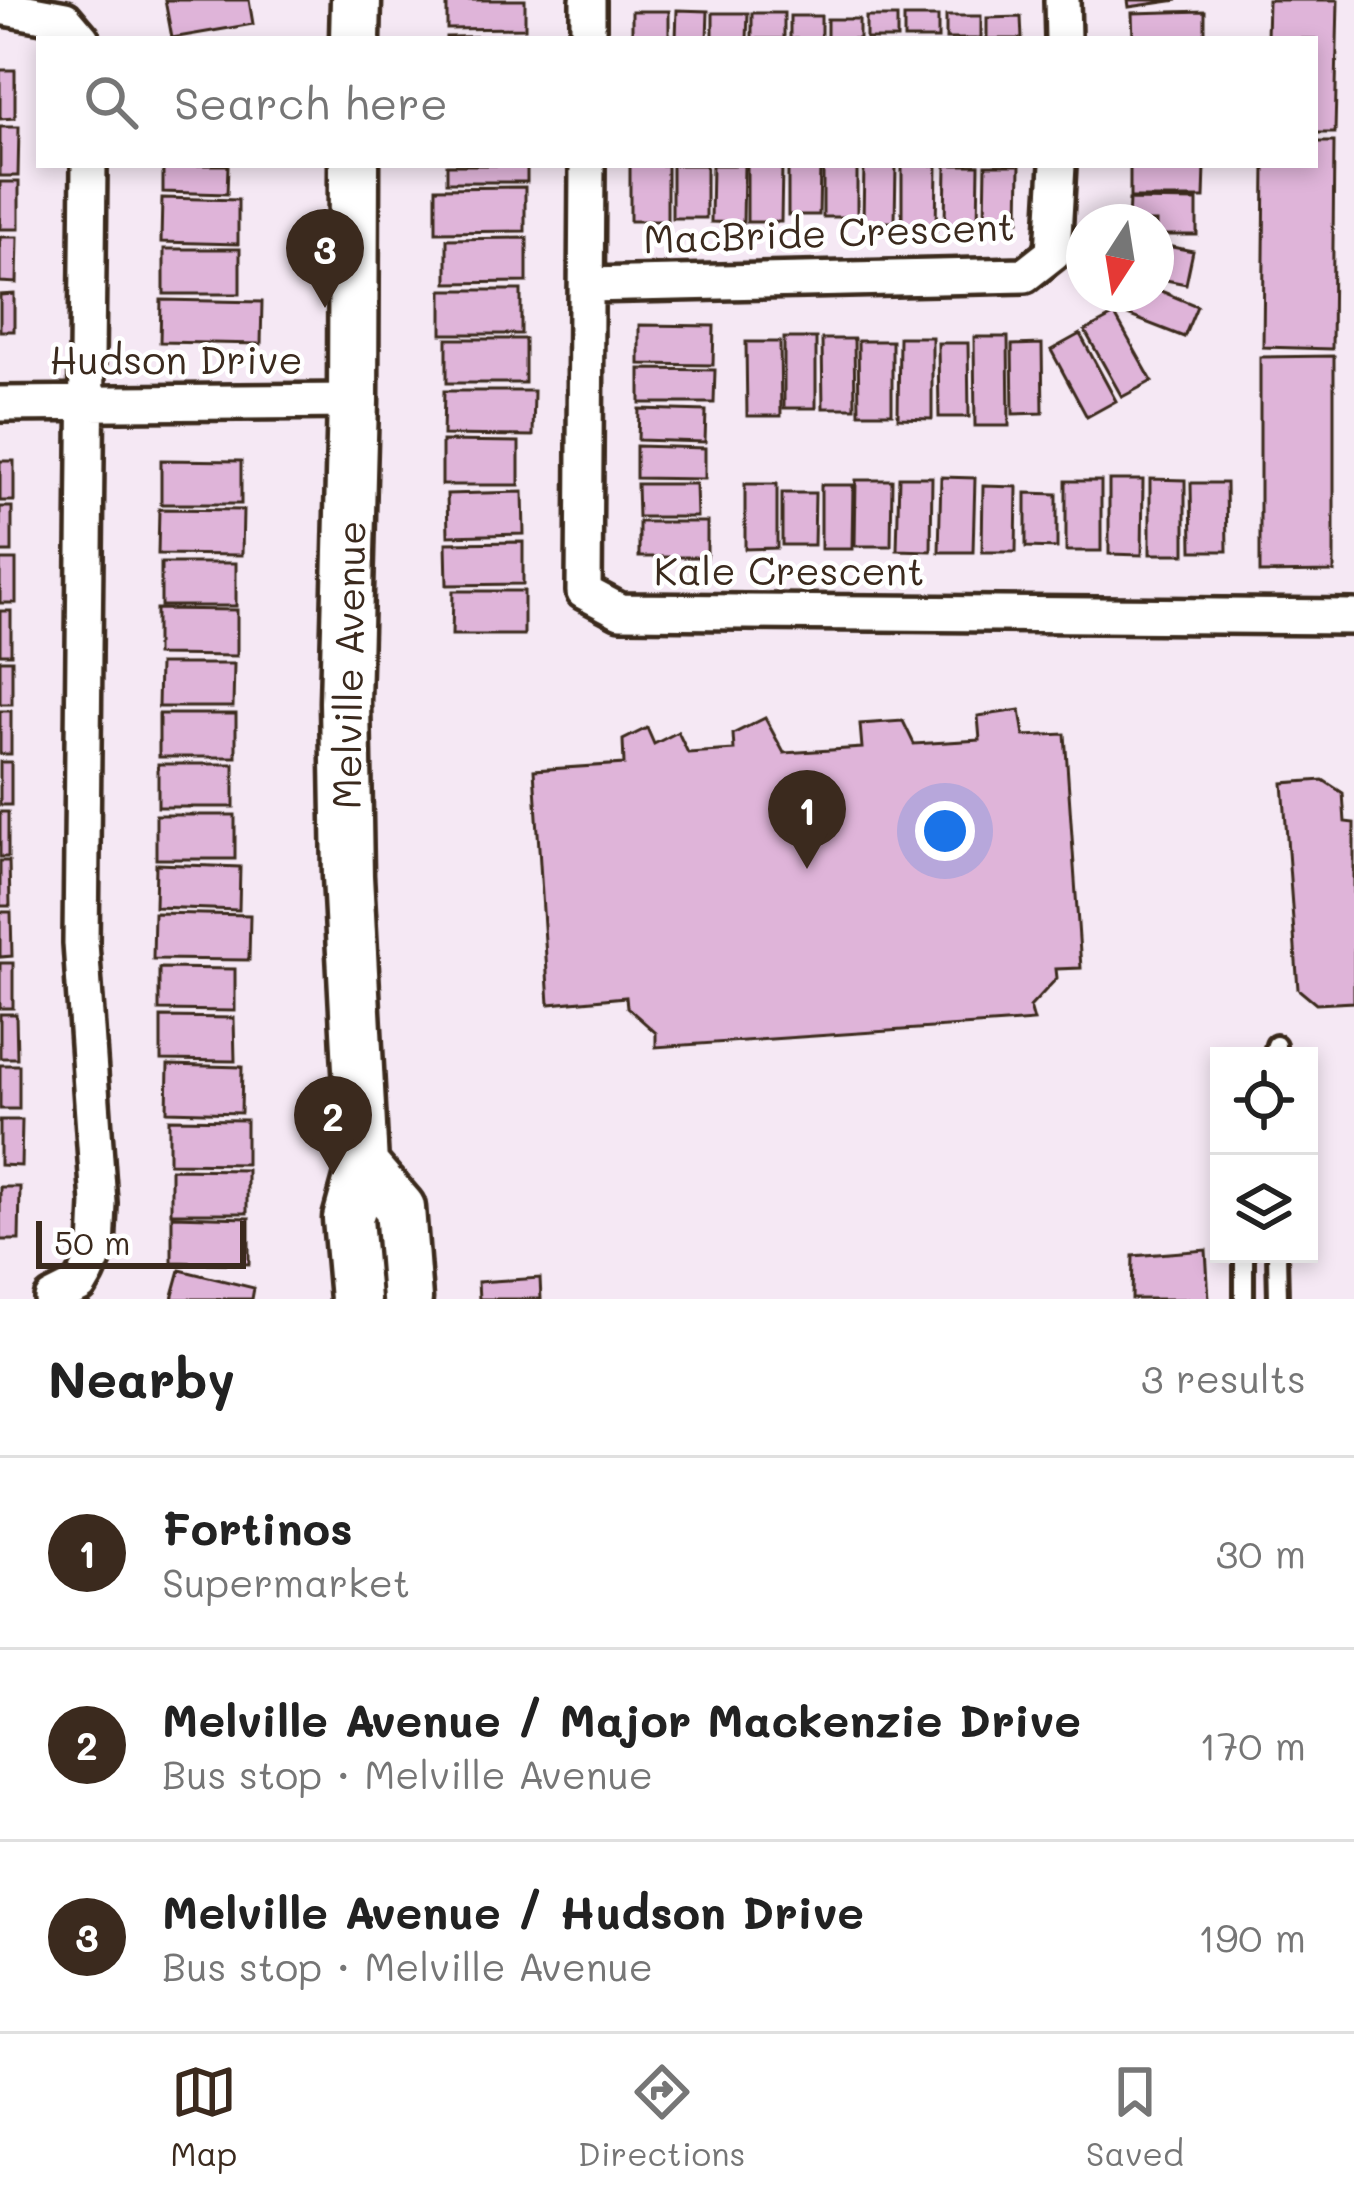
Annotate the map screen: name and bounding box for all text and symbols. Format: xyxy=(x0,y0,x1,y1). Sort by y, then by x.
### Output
search box xyxy=(36,36,1318,168)
icon: search xyxy=(78,69,144,135)
text: Search here xyxy=(174,73,448,131)
street label: MacBride Crescent xyxy=(642,200,1016,263)
north arrow xyxy=(1066,204,1174,312)
pin: 3 xyxy=(286,209,364,308)
street label: Hudson Drive xyxy=(49,333,303,384)
street label: Melville Avenue xyxy=(319,520,376,810)
street label: Kale Crescent xyxy=(654,544,924,595)
pin: 1 xyxy=(768,770,846,869)
your location xyxy=(915,801,975,861)
map controls xyxy=(1210,1047,1318,1263)
button: locate xyxy=(1210,1047,1318,1155)
pin: 2 xyxy=(294,1076,372,1175)
button: layers xyxy=(1210,1155,1318,1263)
scale bar xyxy=(36,1215,246,1268)
text: 50 m xyxy=(54,1220,130,1263)
text: Nearby xyxy=(48,1344,235,1411)
text: 3 results xyxy=(1141,1352,1306,1403)
text: Fortinos xyxy=(162,1498,353,1556)
text: 1 xyxy=(78,1527,96,1578)
text: 30 m xyxy=(1216,1527,1306,1578)
text: Supermarket xyxy=(162,1556,410,1607)
text: Melville Avenue / Major Mackenzie Drive xyxy=(162,1690,1081,1748)
text: 2 xyxy=(76,1719,98,1770)
text: 170 m xyxy=(1199,1719,1306,1770)
text: Bus stop · Melville Avenue xyxy=(162,1748,653,1799)
text: Melville Avenue / Hudson Drive xyxy=(162,1882,864,1940)
text: 3 xyxy=(75,1911,99,1962)
text: 190 m xyxy=(1198,1911,1306,1962)
text: Bus stop · Melville Avenue xyxy=(162,1940,653,1991)
tab: Map xyxy=(170,2059,237,2174)
tab: Directions xyxy=(578,2059,745,2174)
tab: Saved xyxy=(1086,2059,1184,2174)

